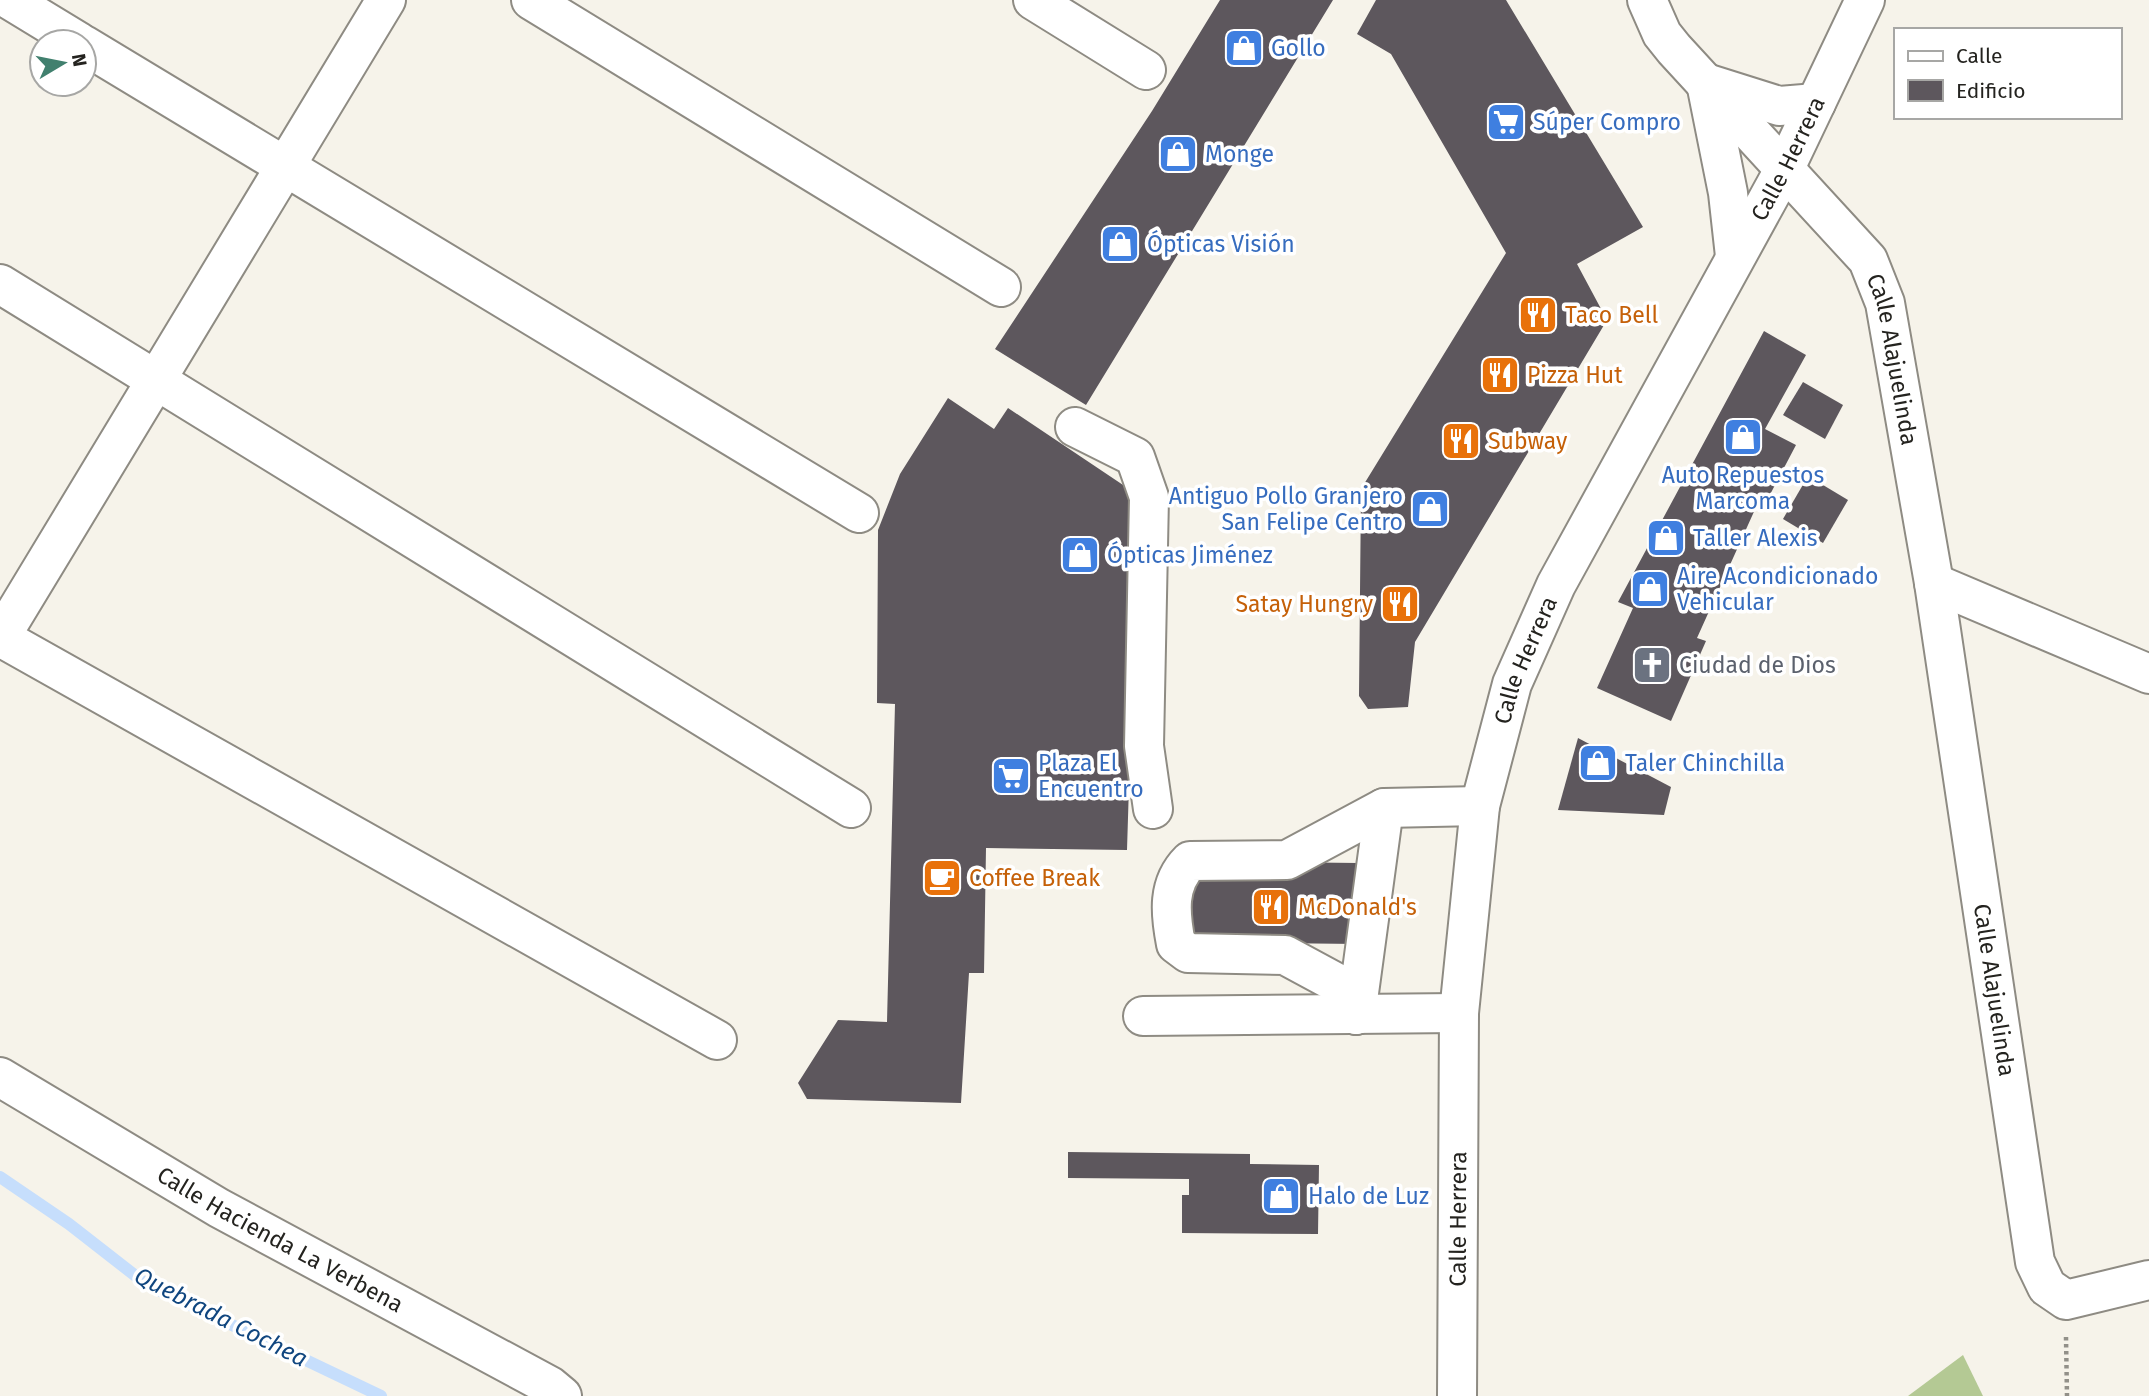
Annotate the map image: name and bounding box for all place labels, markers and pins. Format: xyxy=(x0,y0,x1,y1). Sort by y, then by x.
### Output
shop icon: Gollo xyxy=(1223,27,1265,69)
place label: Gollo xyxy=(1271,34,1326,62)
supermarket icon: Súper Compro xyxy=(1485,101,1527,143)
place label: Súper Compro xyxy=(1533,108,1681,136)
shop icon: Monge xyxy=(1157,133,1199,175)
place label: Monge xyxy=(1205,140,1274,168)
shop icon: Ópticas Visión xyxy=(1099,223,1141,265)
place label: Ópticas Visión xyxy=(1147,229,1295,258)
restaurant icon: Taco Bell xyxy=(1517,294,1559,336)
place label: Taco Bell xyxy=(1565,301,1659,329)
restaurant icon: Pizza Hut xyxy=(1479,354,1521,396)
place label: Pizza Hut xyxy=(1527,361,1623,389)
shop icon: Auto Repuestos Marcoma xyxy=(1722,416,1764,458)
restaurant icon: Subway xyxy=(1440,420,1482,462)
place label: Subway xyxy=(1488,427,1568,455)
place label: Auto Repuestos Marcoma xyxy=(1662,461,1824,515)
place label: Antiguo Pollo Granjero San Felipe Centro xyxy=(1169,482,1403,536)
shop icon: Antiguo Pollo Granjero San Felipe Centro xyxy=(1409,488,1451,530)
shop icon: Taller Alexis xyxy=(1645,517,1687,559)
place label: Taller Alexis xyxy=(1693,524,1817,552)
shop icon: Ópticas Jiménez xyxy=(1059,534,1101,576)
place label: Ópticas Jiménez xyxy=(1107,540,1273,569)
place label: Aire Acondicionado Vehicular xyxy=(1677,562,1878,616)
shop icon: Aire Acondicionado Vehicular xyxy=(1629,568,1671,610)
restaurant icon: Satay Hungry xyxy=(1379,583,1421,625)
place label: Satay Hungry xyxy=(1236,590,1374,618)
church icon: Ciudad de Dios xyxy=(1631,644,1673,686)
place label: Ciudad de Dios xyxy=(1679,651,1836,679)
shop icon: Taler Chinchilla xyxy=(1577,742,1619,784)
place label: Plaza El Encuentro xyxy=(1038,749,1144,803)
place label: Taler Chinchilla xyxy=(1625,749,1785,777)
supermarket icon: Plaza El Encuentro xyxy=(990,755,1032,797)
cafe icon: Coffee Break xyxy=(921,857,963,899)
place label: Coffee Break xyxy=(969,864,1100,892)
restaurant icon: McDonald's xyxy=(1250,886,1292,928)
place label: McDonald's xyxy=(1298,893,1417,921)
shop icon: Halo de Luz xyxy=(1260,1175,1302,1217)
place label: Halo de Luz xyxy=(1308,1182,1429,1210)

